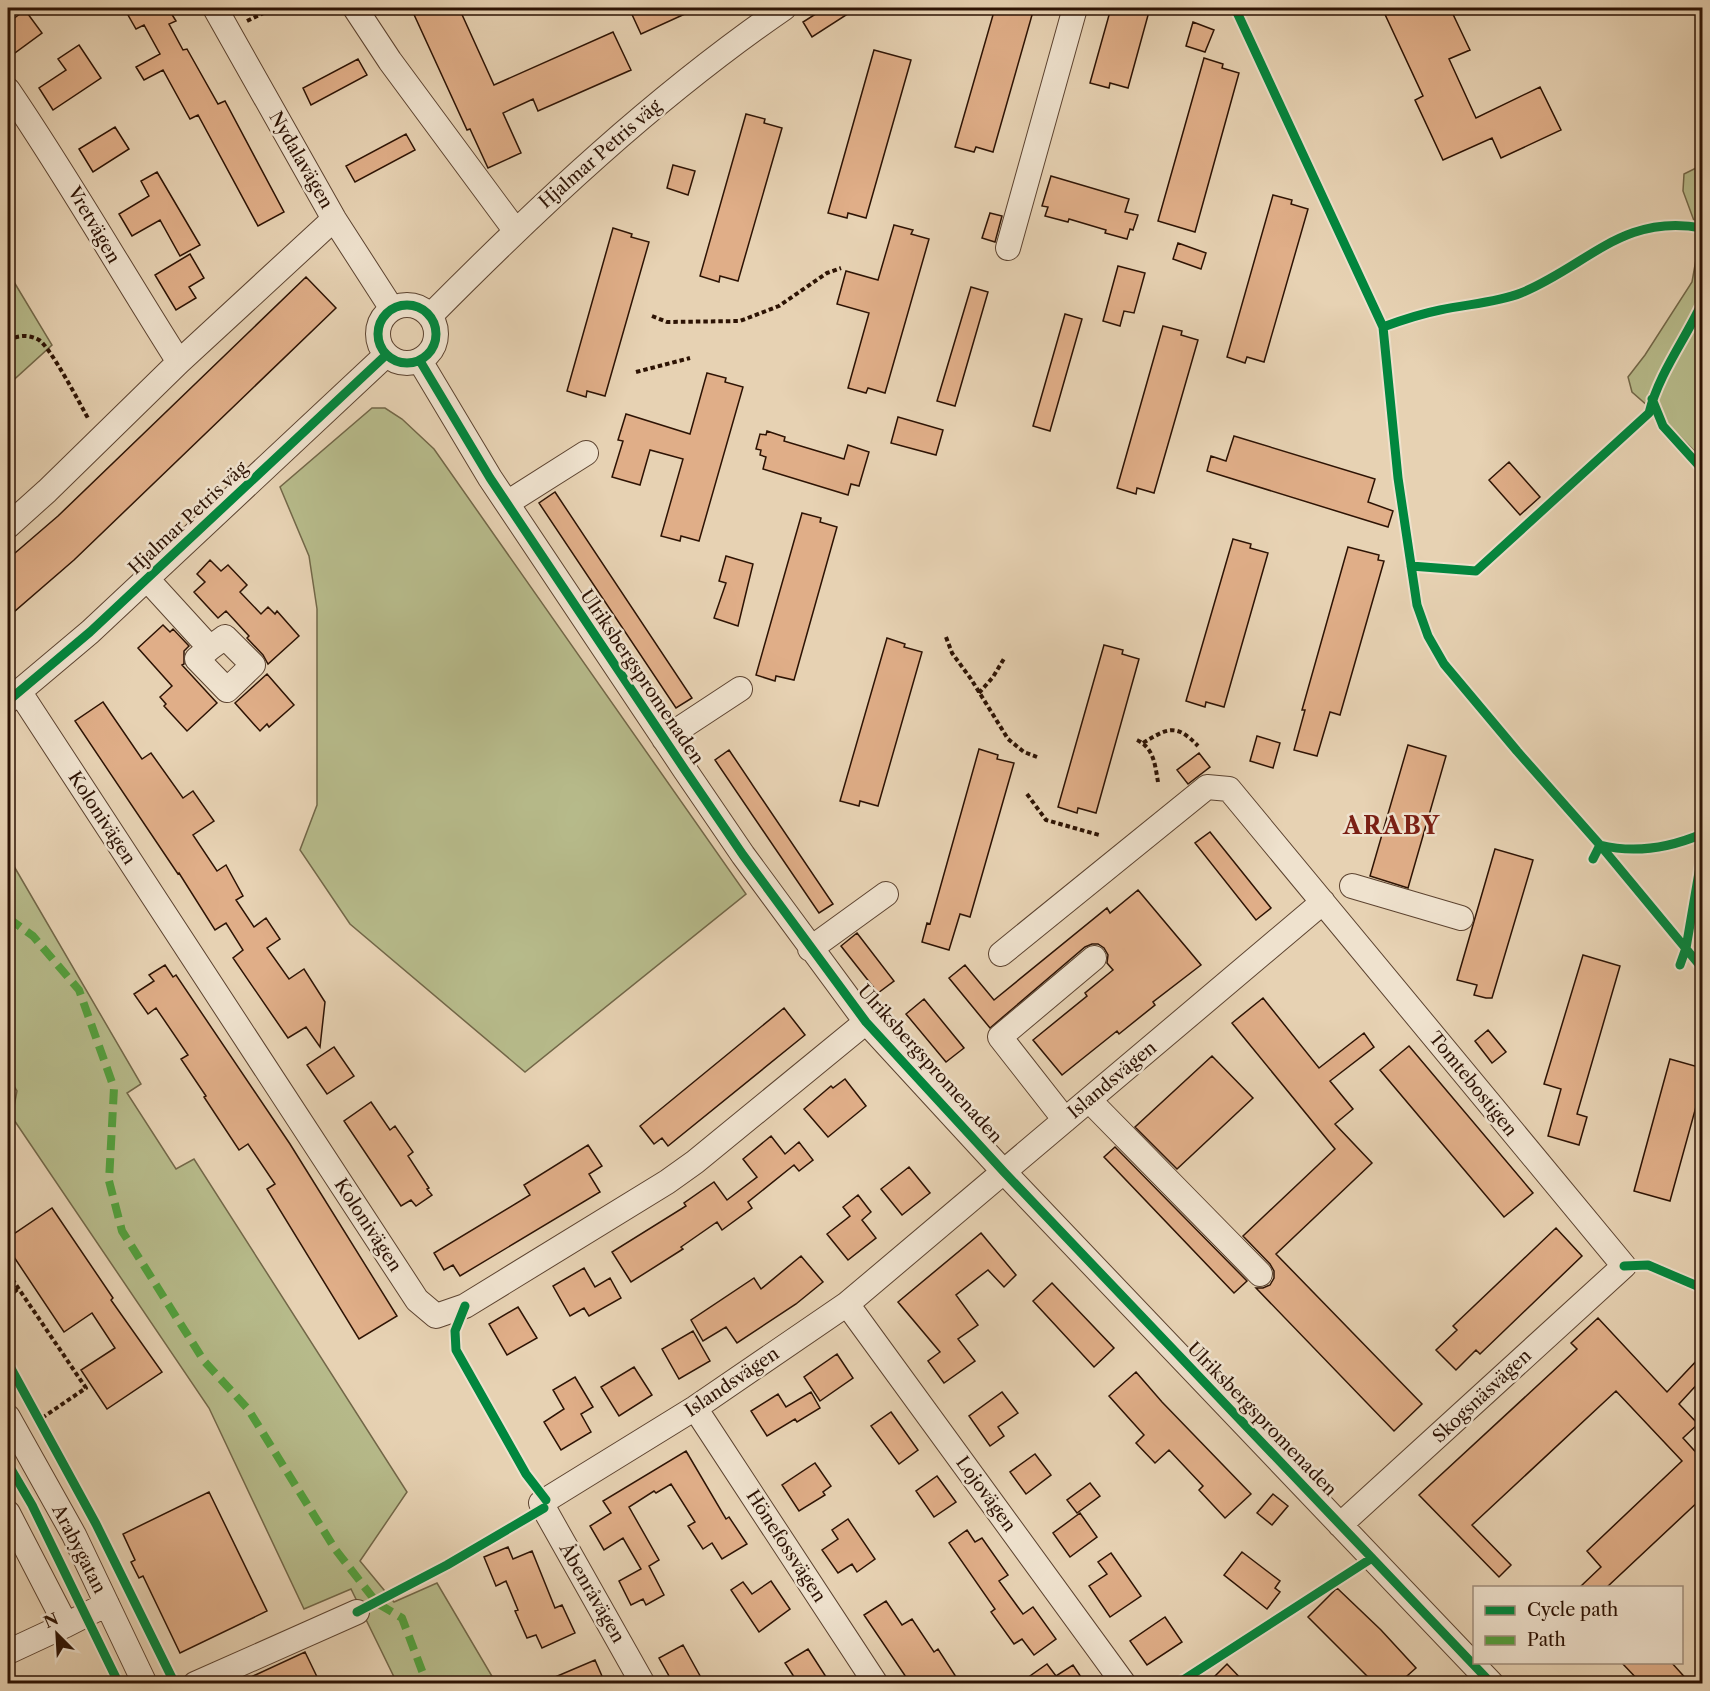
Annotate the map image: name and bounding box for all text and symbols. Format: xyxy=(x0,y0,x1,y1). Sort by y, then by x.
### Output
street label: Hjalmar Petris väg xyxy=(534,95,666,213)
street label: Nydalavägen xyxy=(264,108,338,212)
street label: Vretvägen xyxy=(63,182,125,267)
street label: Hjalmar Petris väg xyxy=(124,457,252,579)
street label: Ulriksbergspromenaden xyxy=(575,586,709,768)
street label: Kolonivägen xyxy=(64,767,140,869)
district label: ARABY xyxy=(1342,811,1441,840)
street label: Ulriksbergspromenaden xyxy=(853,980,1007,1148)
street label: Tomtebostigen xyxy=(1424,1027,1522,1141)
street label: Islandsvägen xyxy=(1063,1037,1161,1123)
street label: Kolonivägen xyxy=(330,1174,406,1276)
street label: Ulriksbergspromenaden xyxy=(1183,1337,1341,1501)
street label: Islandsvägen xyxy=(681,1342,783,1422)
street label: Skogsnäsvägen xyxy=(1428,1345,1536,1447)
street label: Lojovägen xyxy=(951,1452,1021,1536)
street label: Hönefossvägen xyxy=(741,1486,831,1606)
street label: Arabygatan xyxy=(47,1500,111,1597)
street label: Åbenråvägen xyxy=(554,1538,630,1647)
legend xyxy=(1473,1586,1683,1664)
text: Cycle path xyxy=(1527,1599,1618,1621)
north arrow xyxy=(27,1604,87,1664)
text: N xyxy=(40,1608,61,1632)
text: Path xyxy=(1527,1629,1566,1651)

